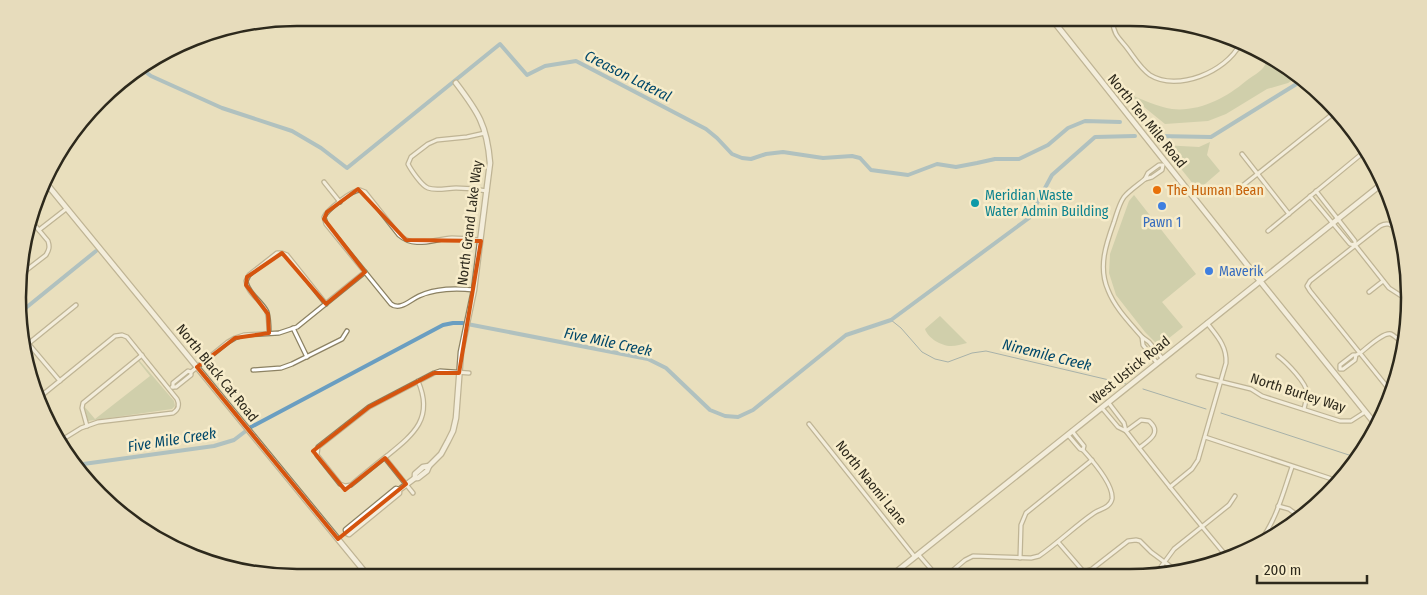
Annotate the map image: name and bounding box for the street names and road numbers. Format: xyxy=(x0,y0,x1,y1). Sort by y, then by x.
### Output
street label: North Ten Mile Road xyxy=(1104,71,1190,171)
street label: North Grand Lake Way xyxy=(454,159,486,287)
street label: North Black Cat Road xyxy=(172,321,262,425)
street label: West Ustick Road xyxy=(1086,332,1174,408)
street label: North Burley Way xyxy=(1248,370,1348,417)
street label: North Naomi Lane xyxy=(832,437,910,529)

